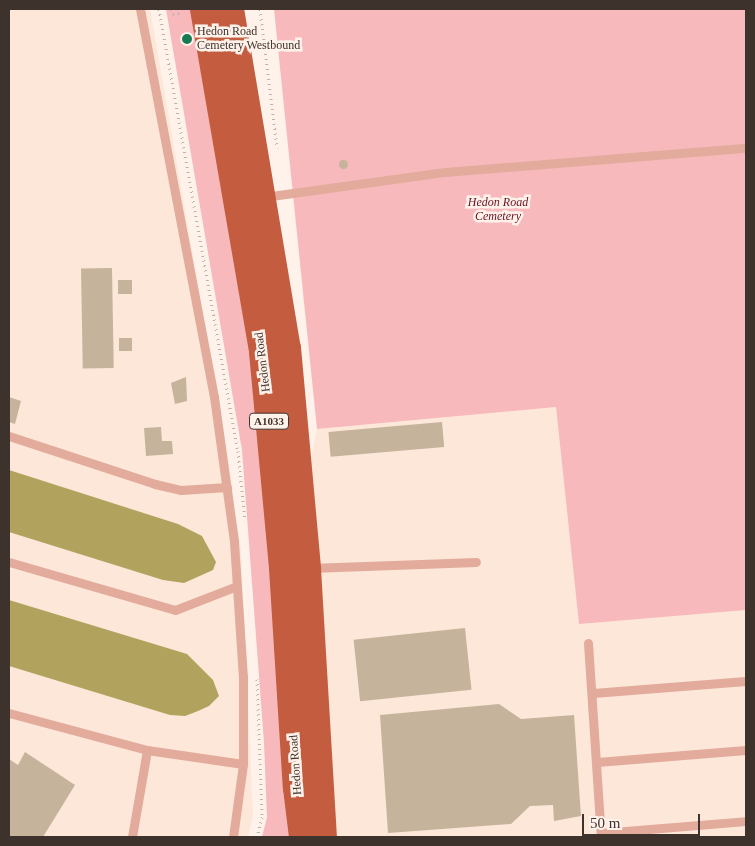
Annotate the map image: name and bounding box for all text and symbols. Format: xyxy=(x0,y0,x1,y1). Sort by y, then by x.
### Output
place label: Hedon Road Cemetery Westbound xyxy=(197,25,300,53)
marker: Hedon Road Cemetery Westbound xyxy=(181,33,193,45)
park label: Hedon Road Cemetery xyxy=(468,196,528,224)
street label: Hedon Road xyxy=(252,331,274,393)
road number: A1033 xyxy=(249,412,289,430)
street label: Hedon Road xyxy=(287,734,305,796)
scale bar xyxy=(585,804,702,836)
text: 50 m xyxy=(590,815,620,831)

